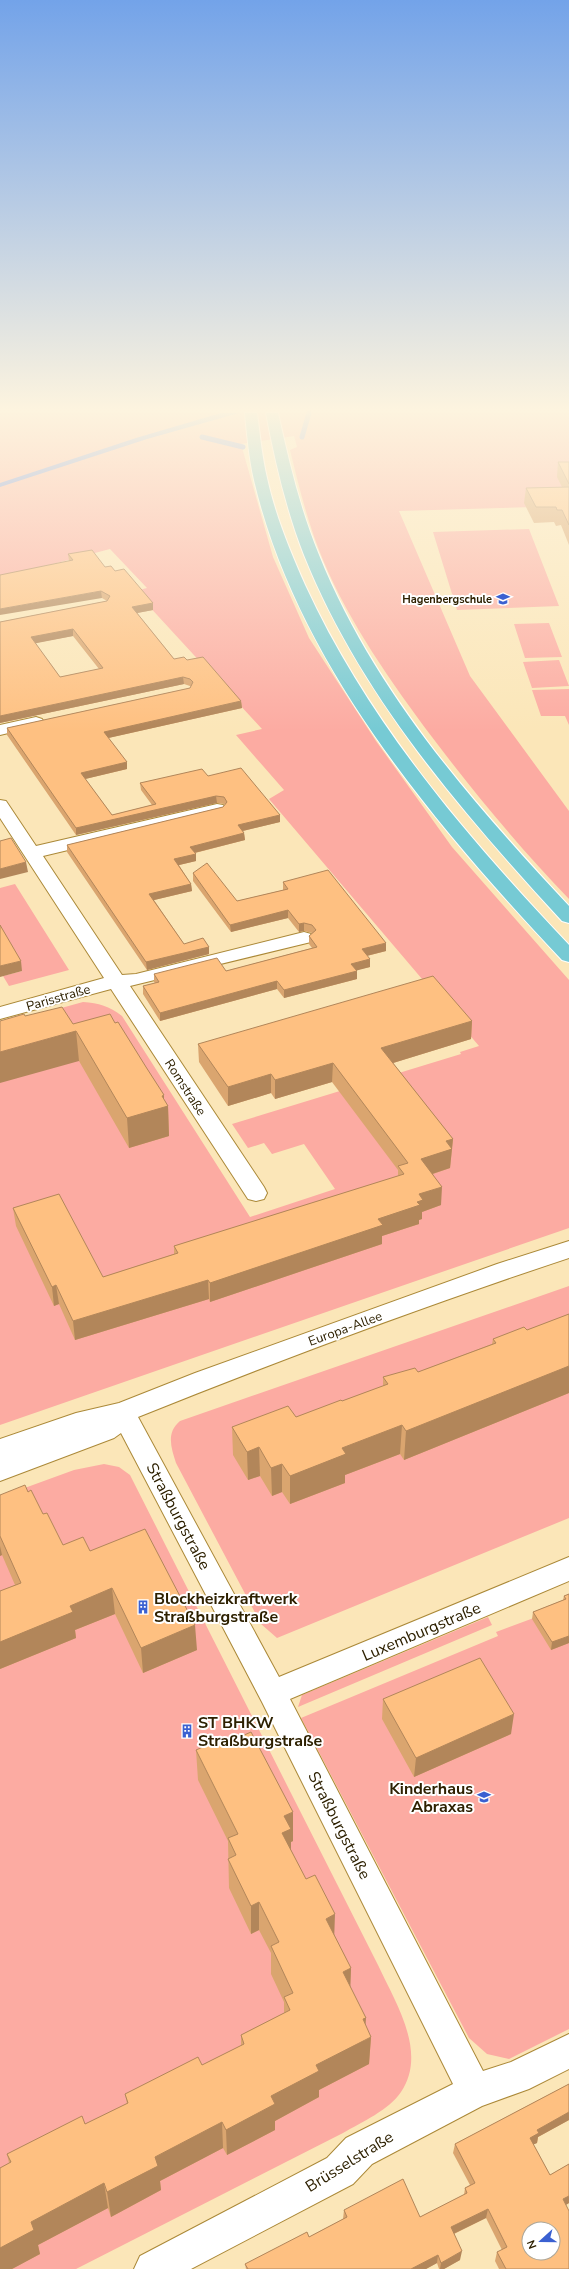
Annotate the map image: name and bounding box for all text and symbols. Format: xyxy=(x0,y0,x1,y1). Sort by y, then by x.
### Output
school or university icon: Hagenbergschule xyxy=(495,591,511,607)
place label: Hagenbergschule xyxy=(402,592,492,607)
street label: Parisstraße xyxy=(24,980,92,1016)
street label: Romstraße xyxy=(160,1056,210,1119)
street label: Europa-Allee xyxy=(306,1307,385,1351)
street label: Straßburgstraße xyxy=(141,1459,216,1574)
place label: Blockheizkraftwerk Straßburgstraße xyxy=(154,1588,298,1628)
street label: Luxemburgstraße xyxy=(359,1597,484,1667)
building icon: Blockheizkraftwerk Straßburgstraße xyxy=(135,1599,151,1615)
place label: ST BHKW Straßburgstraße xyxy=(198,1712,322,1752)
building icon: ST BHKW Straßburgstraße xyxy=(179,1723,195,1739)
street label: Straßburgstraße xyxy=(302,1768,376,1883)
place label: Kinderhaus Abraxas xyxy=(389,1778,473,1818)
school or university icon: Kinderhaus Abraxas xyxy=(476,1789,492,1805)
street label: Brüsselstraße xyxy=(301,2126,398,2198)
north arrow xyxy=(521,2221,561,2261)
text: N xyxy=(524,2238,541,2251)

